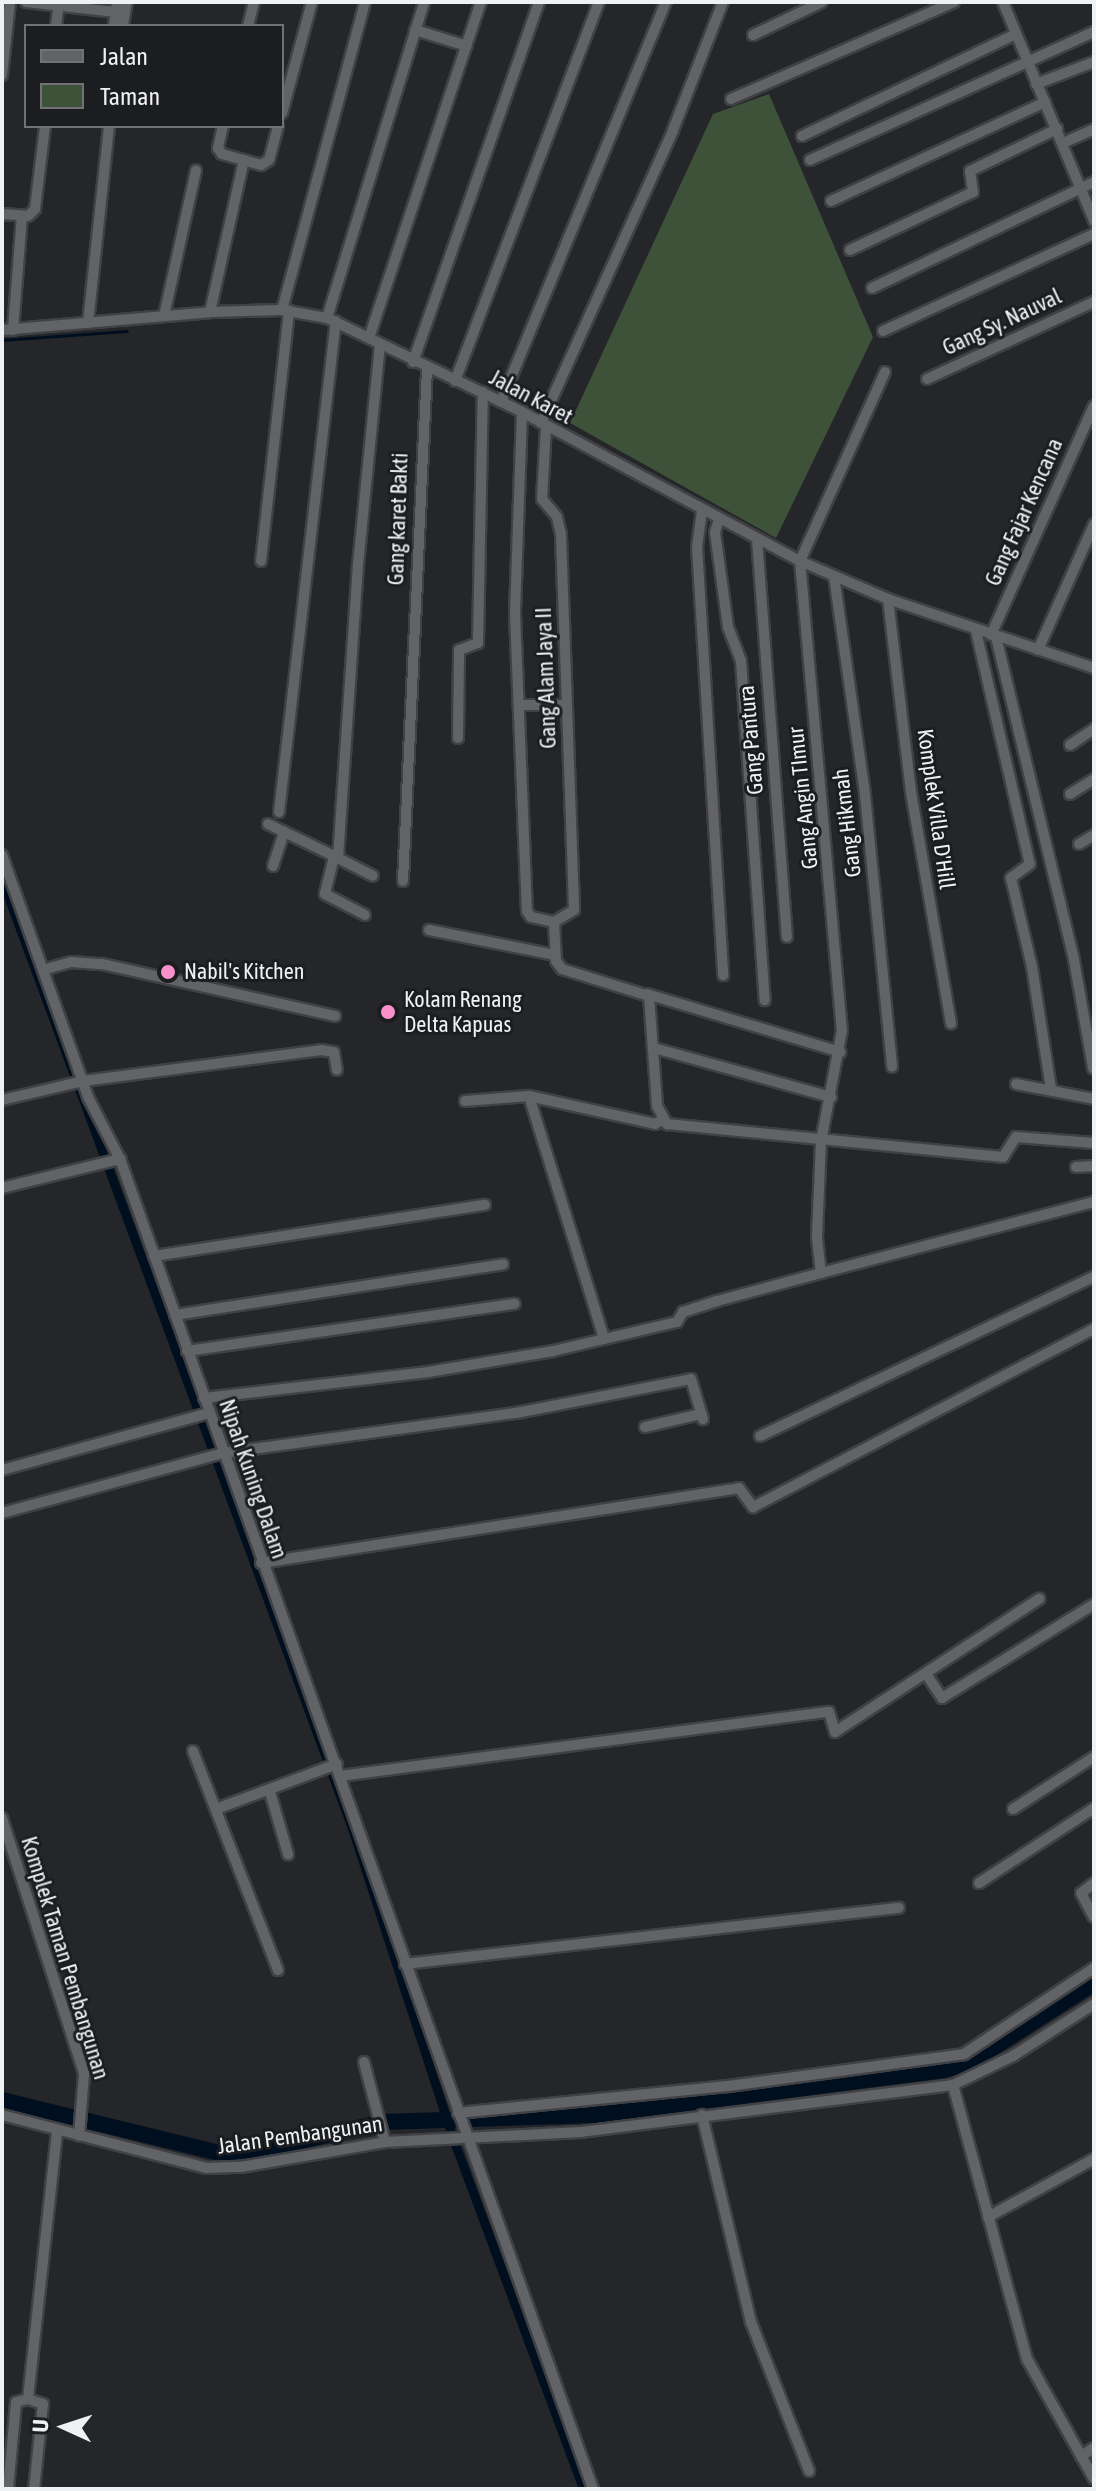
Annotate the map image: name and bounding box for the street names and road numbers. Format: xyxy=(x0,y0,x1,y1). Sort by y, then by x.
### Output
street label: Gang Sy. Nauval xyxy=(938,283,1066,361)
street label: Jalan Karet xyxy=(485,364,577,430)
street label: Gang Fajar Kencana xyxy=(980,434,1068,590)
street label: Gang karet Bakti xyxy=(382,452,414,586)
street label: Gang Alam Jaya II xyxy=(530,607,562,749)
street label: Gang Pantura xyxy=(733,684,769,796)
street label: Gang Angin TImur xyxy=(782,726,824,870)
street label: Komplek Villa D'Hill xyxy=(912,727,960,891)
street label: Gang Hikmah xyxy=(827,767,867,879)
street label: Nipah Kuning Dalam xyxy=(213,1396,293,1562)
street label: Komplek Taman Pembangunan xyxy=(15,1833,115,2083)
street label: Jalan Pembangunan xyxy=(216,2110,384,2160)

